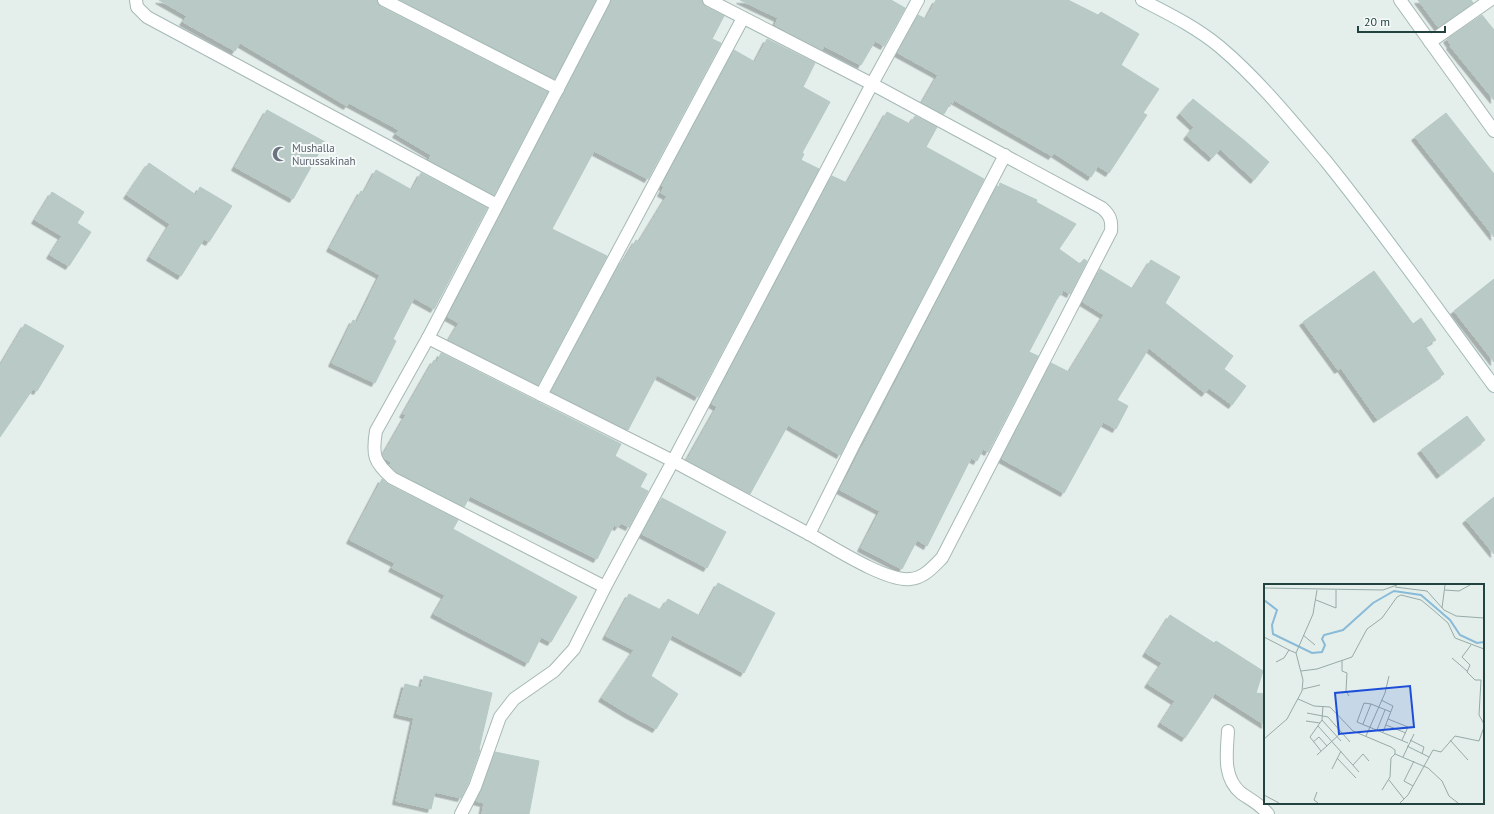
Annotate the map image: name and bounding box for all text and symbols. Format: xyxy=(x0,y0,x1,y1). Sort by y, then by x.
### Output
scale bar xyxy=(1358,8,1445,34)
text: 20 m xyxy=(1364,14,1390,29)
place label: Mushalla Nurussakinah xyxy=(292,141,355,168)
mosque icon: Mushalla Nurussakinah xyxy=(271,145,289,163)
inset map xyxy=(1264,584,1484,804)

